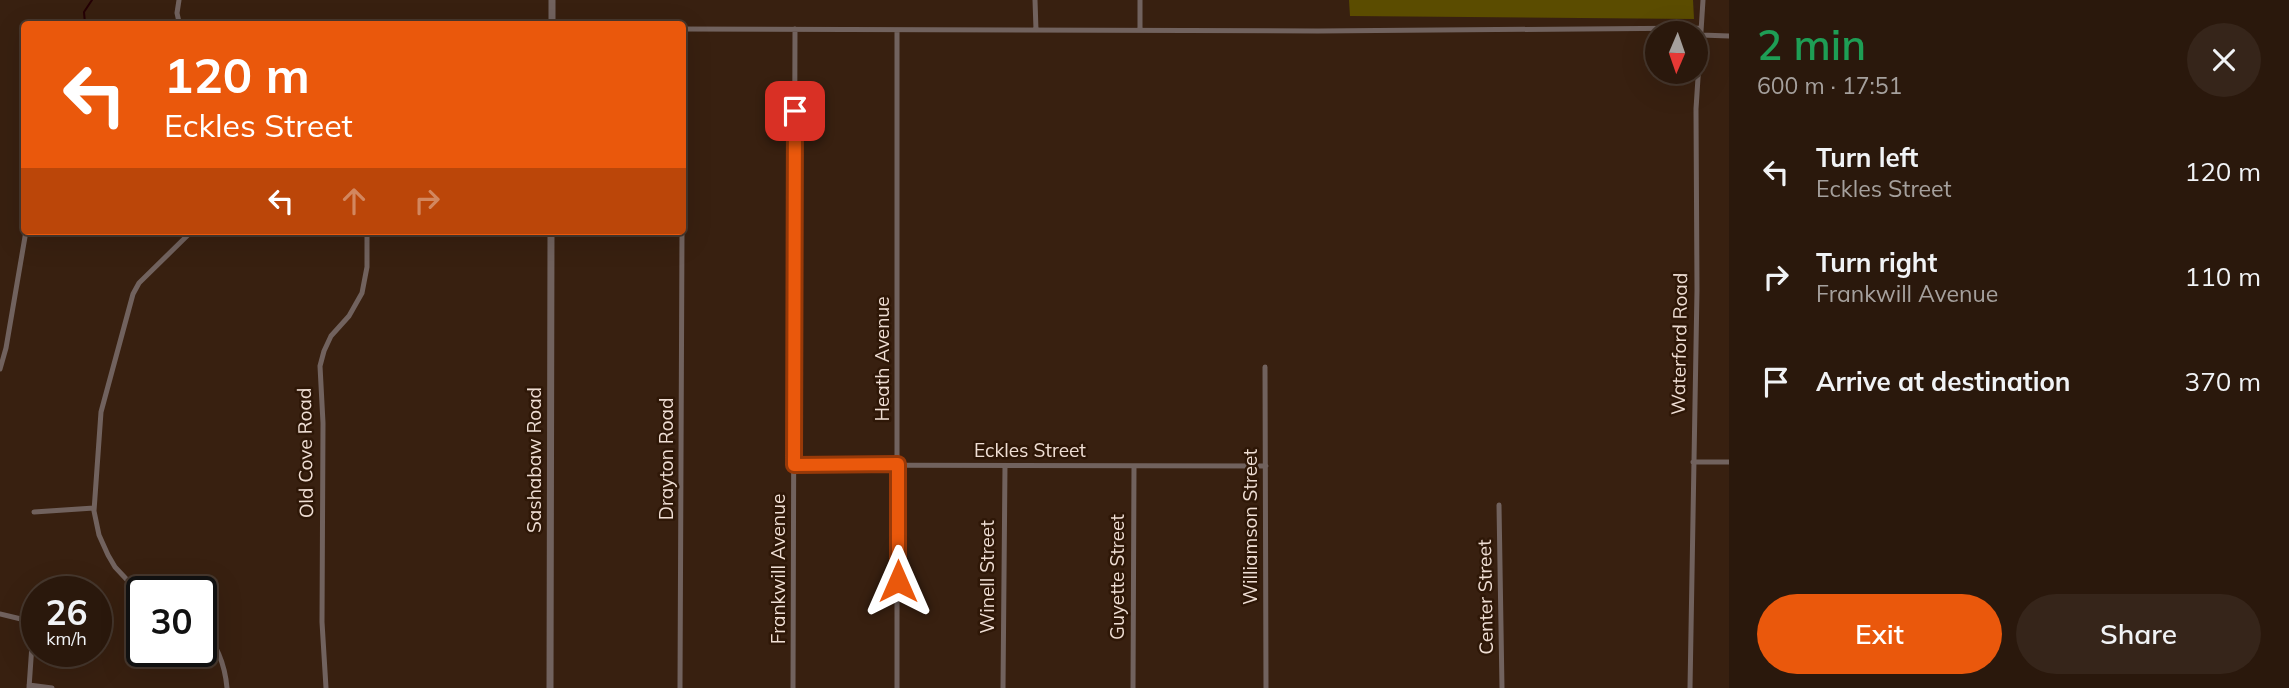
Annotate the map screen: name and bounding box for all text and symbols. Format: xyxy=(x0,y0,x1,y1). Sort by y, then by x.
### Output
text: 2 min xyxy=(1757,18,1866,71)
north arrow xyxy=(1645,21,1708,84)
map controls xyxy=(1645,21,1708,84)
button: close xyxy=(2187,23,2261,97)
text: 120 m xyxy=(164,44,310,105)
icon: left xyxy=(49,49,140,140)
text: 600 m · 17:51 xyxy=(1757,71,1902,100)
pin xyxy=(765,81,825,141)
icon: arrive xyxy=(776,92,814,130)
text: Eckles Street xyxy=(164,105,353,145)
text: Turn left xyxy=(1816,141,1918,174)
icon: left xyxy=(1757,153,1795,191)
text: 120 m xyxy=(2185,155,2261,188)
text: Eckles Street xyxy=(1816,174,1952,203)
icon: left xyxy=(262,182,300,220)
icon: ahead xyxy=(335,182,373,220)
icon: right xyxy=(408,182,446,220)
text: Turn right xyxy=(1816,246,1937,279)
icon: right xyxy=(1757,258,1795,296)
text: 110 m xyxy=(2185,260,2261,293)
street label: Waterford Road xyxy=(1666,273,1692,415)
text: Frankwill Avenue xyxy=(1816,279,1998,308)
street label: Heath Avenue xyxy=(870,296,894,422)
icon: arrive xyxy=(1757,363,1795,401)
text: Arrive at destination xyxy=(1816,365,2071,398)
text: 370 m xyxy=(2185,365,2261,398)
street label: Sashabaw Road xyxy=(522,387,546,533)
street label: Old Cove Road xyxy=(292,388,318,518)
street label: Drayton Road xyxy=(654,398,678,520)
street label: Eckles Street xyxy=(974,438,1086,462)
street label: Williamson Street xyxy=(1238,449,1262,605)
street label: Frankwill Avenue xyxy=(766,494,790,644)
street label: Guyette Street xyxy=(1105,514,1129,640)
street label: Winell Street xyxy=(975,520,999,634)
street label: Center Street xyxy=(1472,539,1498,655)
position arrow xyxy=(861,544,935,618)
speed limit sign: 30 xyxy=(126,576,217,667)
text: 26 xyxy=(45,590,88,634)
button: Exit xyxy=(1757,594,2002,674)
button: Share xyxy=(2016,594,2261,674)
text: km/h xyxy=(46,627,87,650)

